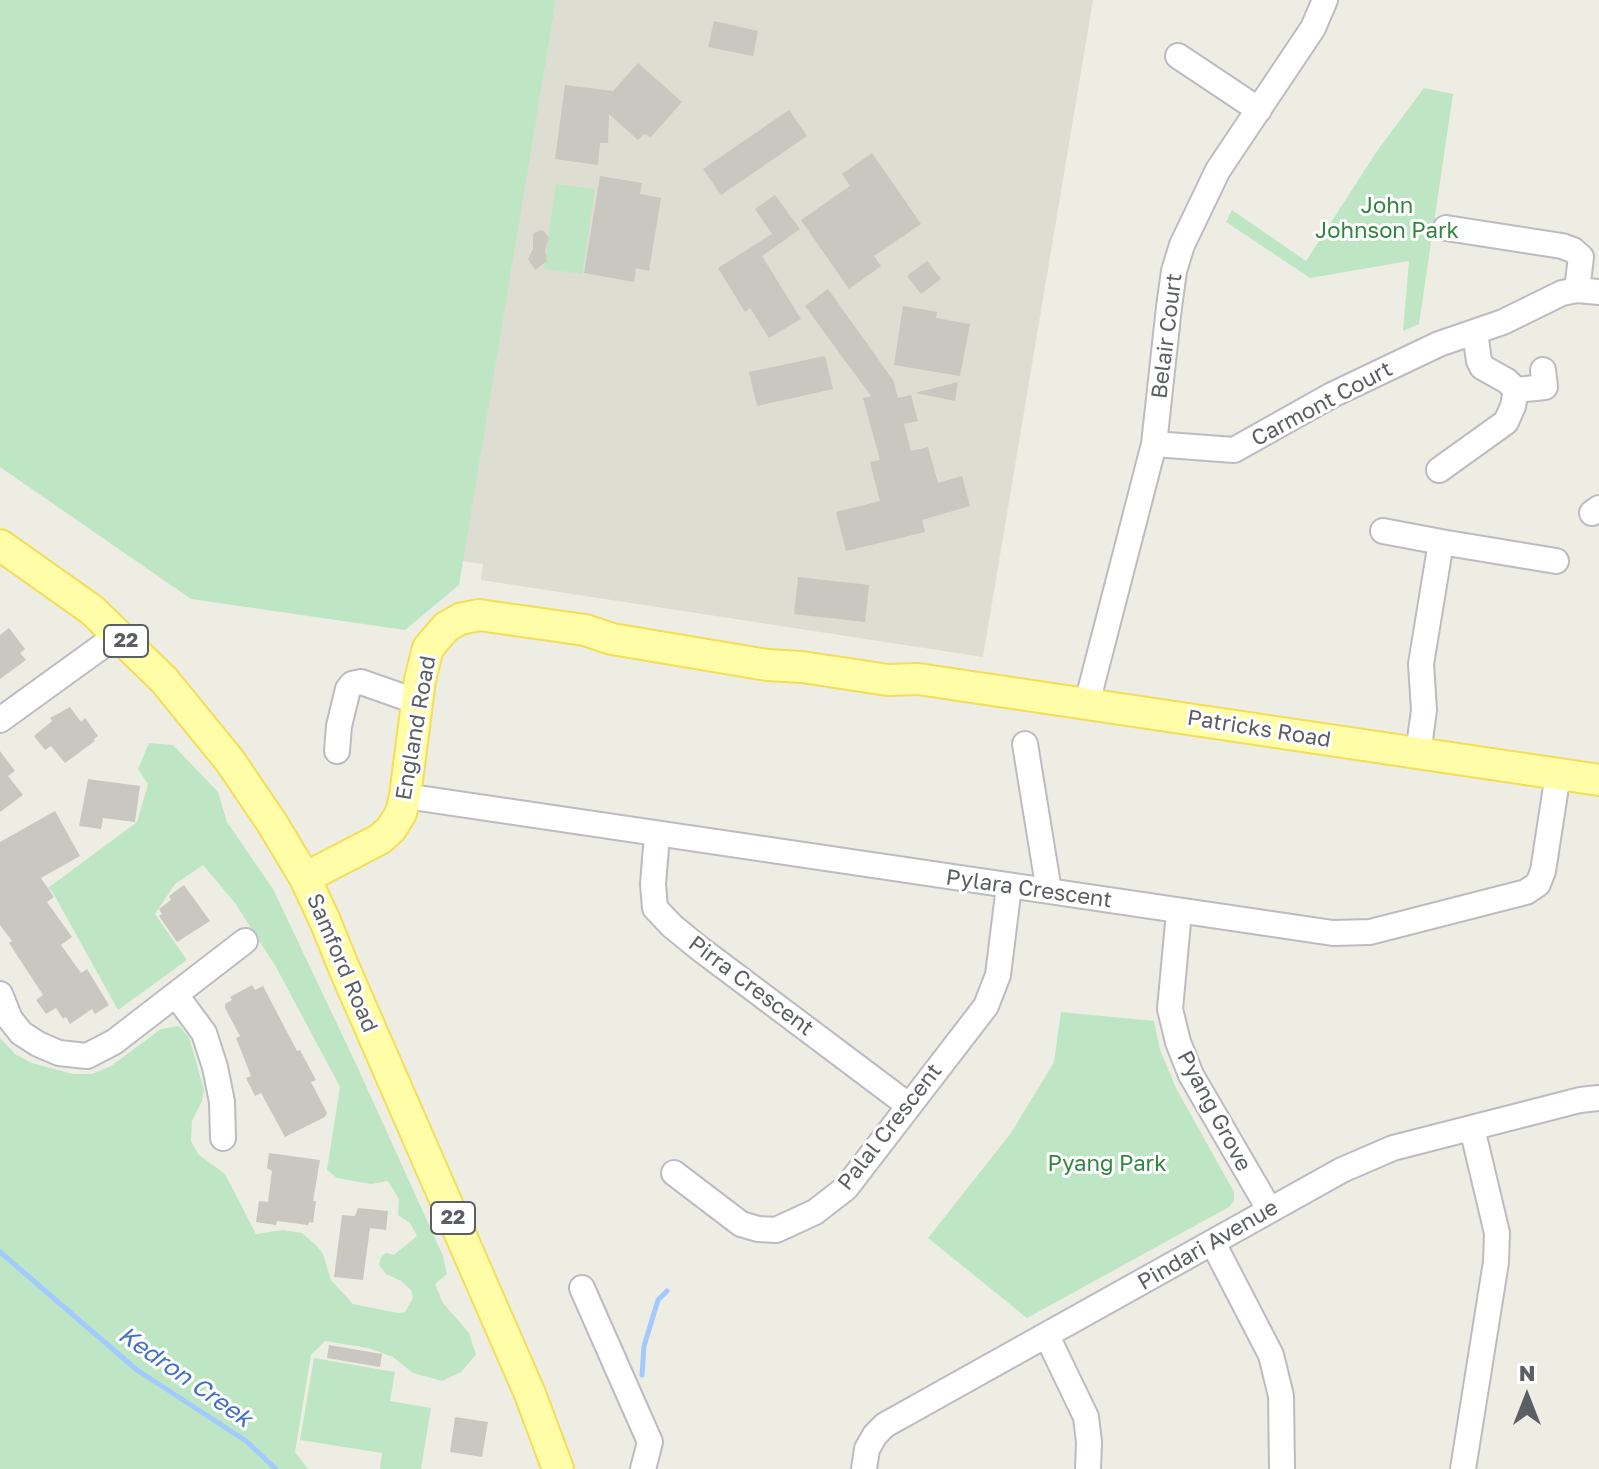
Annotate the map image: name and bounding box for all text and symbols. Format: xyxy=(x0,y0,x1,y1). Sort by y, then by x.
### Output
park label: John Johnson Park xyxy=(1315,193,1459,244)
street label: Belair Court xyxy=(1146,272,1188,400)
street label: Carmont Court xyxy=(1247,356,1397,452)
road number: 22 xyxy=(104,625,148,657)
street label: England Road xyxy=(390,654,442,802)
street label: Patricks Road xyxy=(1185,705,1333,753)
street label: Pylara Crescent xyxy=(944,864,1114,914)
street label: Samford Road xyxy=(301,890,383,1036)
street label: Pirra Crescent xyxy=(683,930,819,1042)
street label: Pyang Grove xyxy=(1171,1046,1257,1176)
street label: Palal Crescent xyxy=(832,1058,948,1196)
park label: Pyang Park xyxy=(1047,1151,1167,1177)
street label: Pindari Avenue xyxy=(1133,1194,1283,1296)
road number: 22 xyxy=(431,1202,475,1234)
water label: Kedron Creek xyxy=(113,1320,257,1434)
north arrow xyxy=(1487,1357,1567,1437)
text: N xyxy=(1519,1359,1535,1386)

